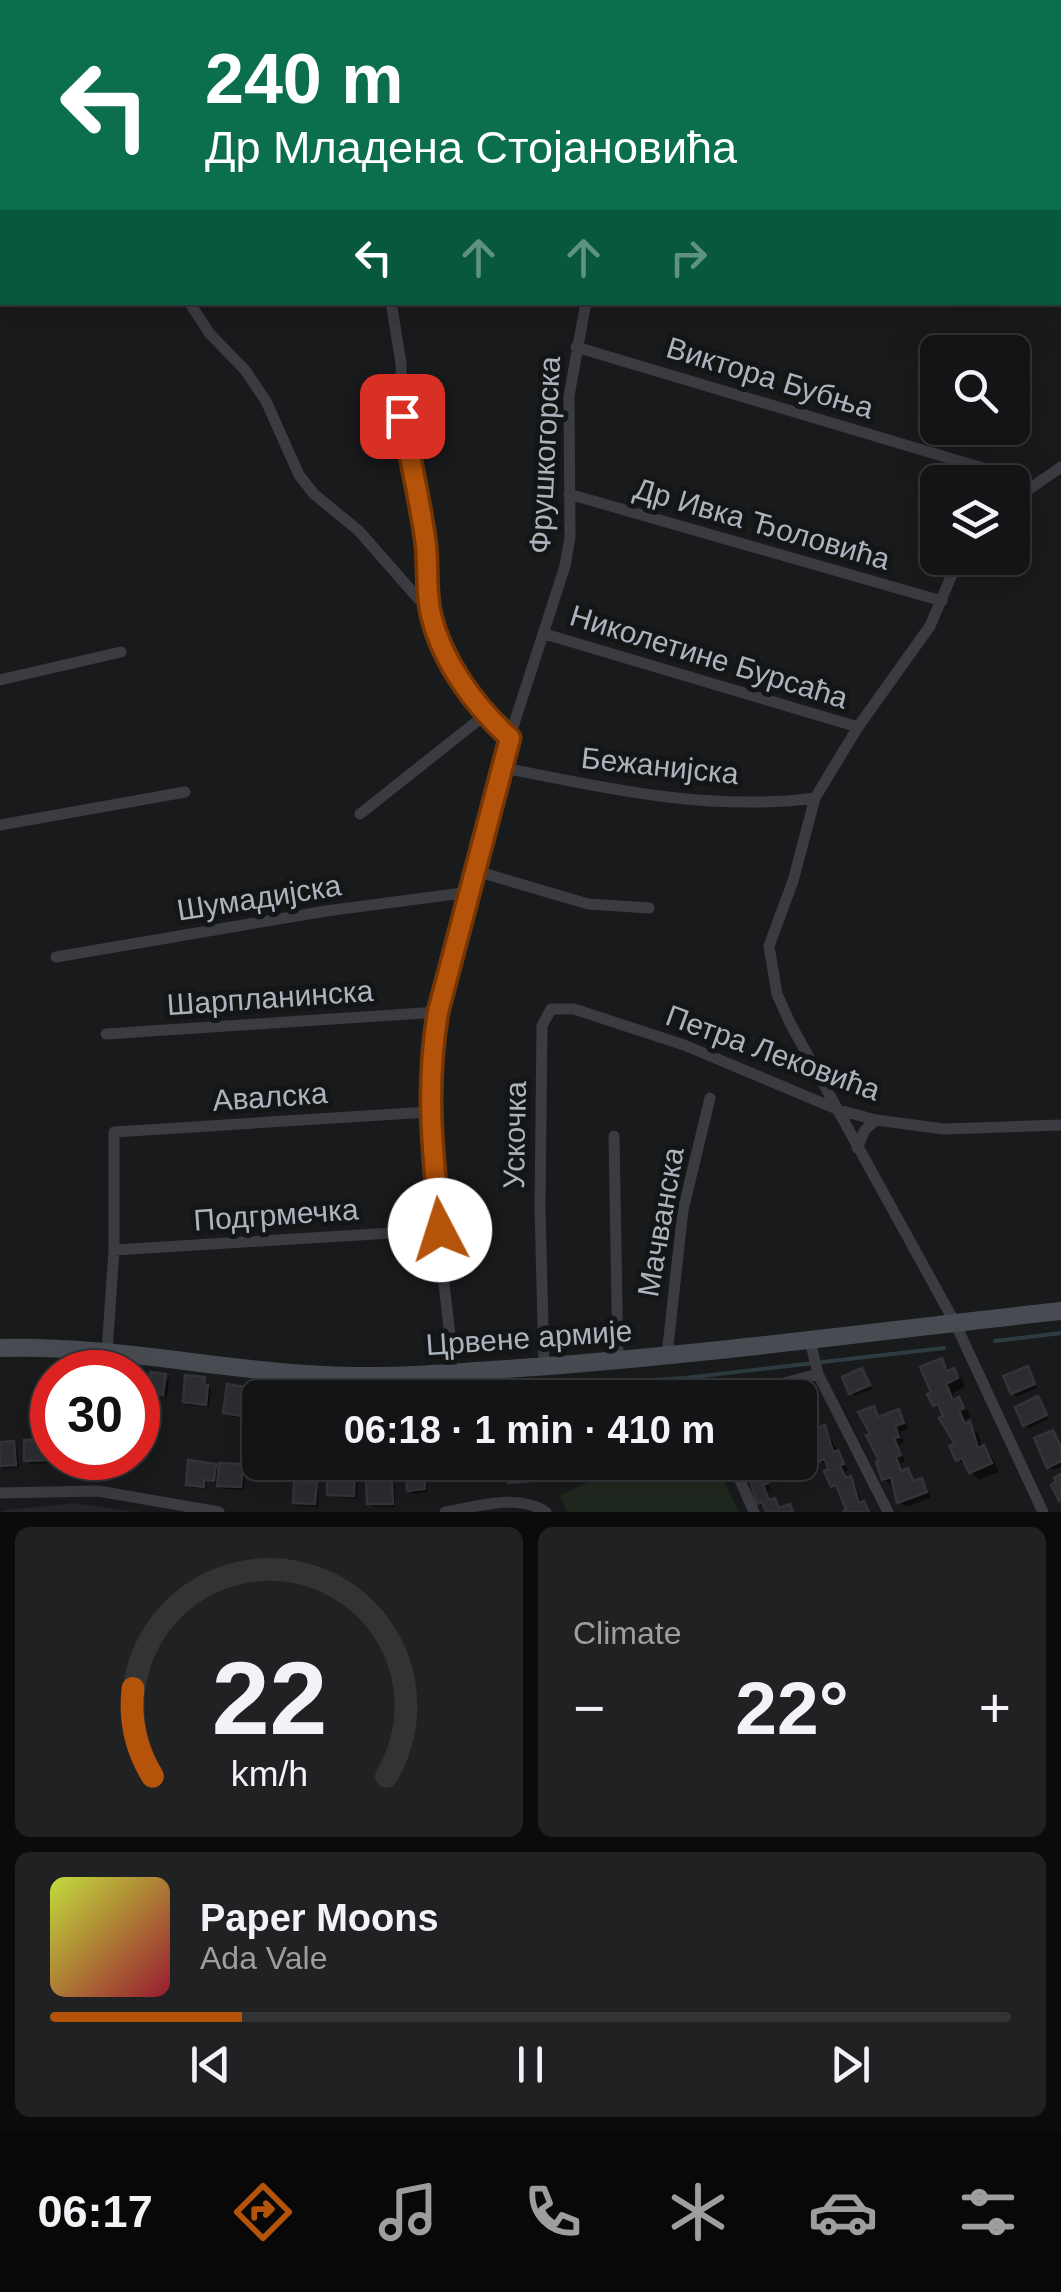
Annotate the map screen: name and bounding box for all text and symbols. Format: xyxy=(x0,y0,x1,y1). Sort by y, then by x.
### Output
icon: left xyxy=(40,40,170,170)
text: 240 m xyxy=(205,40,403,118)
text: Др Младена Стојановића xyxy=(205,122,737,173)
icon: left xyxy=(346,230,401,285)
icon: ahead xyxy=(451,230,506,285)
icon: ahead xyxy=(556,230,611,285)
icon: right xyxy=(661,230,716,285)
street label: Виктора Бубња xyxy=(663,330,878,425)
map controls xyxy=(920,335,1030,575)
button: search xyxy=(920,335,1030,445)
street label: Фрушкогорска xyxy=(523,355,566,554)
pin xyxy=(360,374,445,459)
icon: arrive xyxy=(375,389,430,444)
button: layers xyxy=(920,465,1030,575)
street label: Др Ивка Ђоловића xyxy=(631,471,894,576)
street label: Николетине Бурсаћа xyxy=(566,599,852,715)
street label: Бежанијска xyxy=(580,741,741,790)
street label: Шумадијска xyxy=(174,868,344,927)
street label: Шарпланинска xyxy=(166,974,375,1021)
street label: Петра Лековића xyxy=(662,998,885,1107)
street label: Авалска xyxy=(211,1076,329,1117)
street label: Ускочка xyxy=(497,1081,532,1189)
street label: Мачванска xyxy=(631,1144,690,1299)
position arrow xyxy=(388,1178,492,1282)
street label: Подгрмечка xyxy=(192,1192,360,1237)
street label: Црвене армије xyxy=(425,1314,633,1361)
speed limit sign: 30 xyxy=(30,1350,160,1480)
text: 06:18 · 1 min · 410 m xyxy=(344,1409,715,1451)
text: Climate xyxy=(573,1615,681,1651)
text: 22 xyxy=(211,1640,327,1756)
text: 22° xyxy=(735,1666,849,1750)
text: − xyxy=(573,1677,605,1739)
text: + xyxy=(979,1677,1011,1739)
text: km/h xyxy=(230,1754,308,1794)
text: Paper Moons xyxy=(200,1897,439,1939)
text: Ada Vale xyxy=(200,1940,328,1976)
icon: previous xyxy=(183,2037,238,2092)
icon: pause xyxy=(503,2037,558,2092)
icon: next xyxy=(823,2037,878,2092)
icon: directions xyxy=(228,2177,298,2247)
icon: music xyxy=(373,2177,443,2247)
icon: phone xyxy=(518,2177,588,2247)
icon: climate xyxy=(663,2177,733,2247)
icon: car xyxy=(808,2177,878,2247)
icon: filters xyxy=(953,2177,1023,2247)
text: 06:17 xyxy=(38,2186,153,2237)

